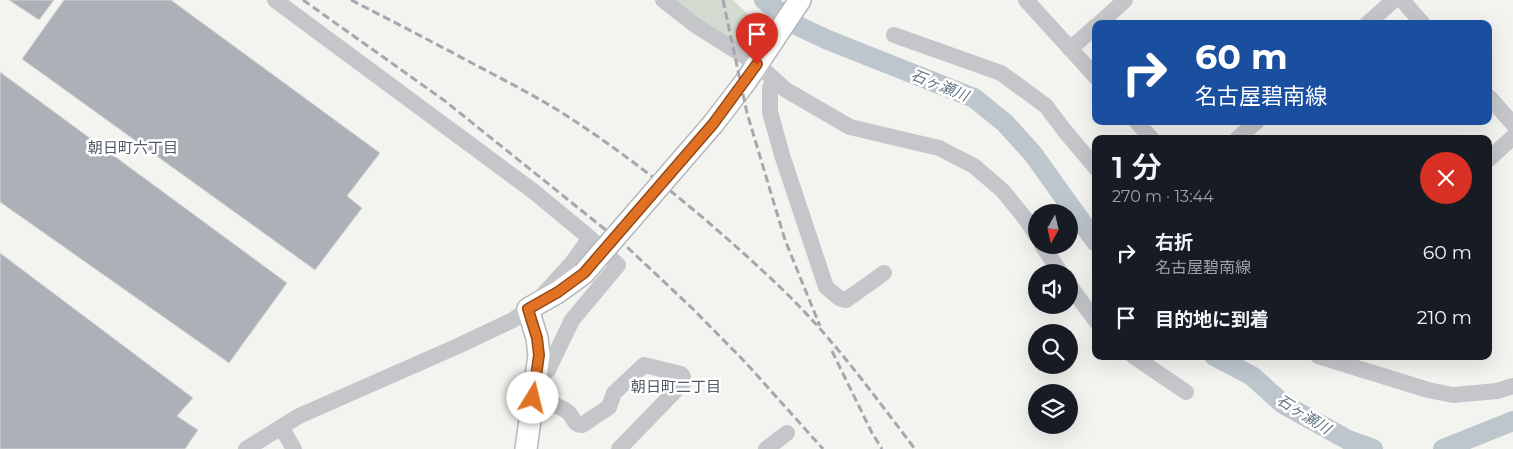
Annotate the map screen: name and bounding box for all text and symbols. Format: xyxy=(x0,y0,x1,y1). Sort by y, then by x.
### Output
pin xyxy=(736,13,778,64)
icon: arrive xyxy=(743,20,771,48)
text: 60 m xyxy=(1195,35,1288,78)
icon: right xyxy=(1112,40,1177,105)
water label: 石ヶ瀬川 xyxy=(909,65,973,106)
text: 名古屋碧南線 xyxy=(1195,83,1327,110)
district label: 朝日町六丁目 xyxy=(88,138,178,157)
text: 1 分 xyxy=(1112,149,1162,186)
button: close xyxy=(1420,152,1472,204)
text: 270 m · 13:44 xyxy=(1112,187,1214,206)
north arrow xyxy=(1028,204,1078,254)
map controls xyxy=(1028,204,1078,434)
text: 右折 xyxy=(1155,231,1193,254)
icon: right xyxy=(1112,239,1140,267)
text: 60 m xyxy=(1423,241,1472,264)
text: 名古屋碧南線 xyxy=(1155,258,1251,277)
button: sound xyxy=(1028,264,1078,314)
icon: arrive xyxy=(1112,304,1140,332)
text: 210 m xyxy=(1417,306,1472,329)
text: 目的地に到着 xyxy=(1155,308,1269,331)
button: search xyxy=(1028,324,1078,374)
position arrow xyxy=(506,371,558,423)
district label: 朝日町二丁目 xyxy=(631,377,721,396)
button: layers xyxy=(1028,384,1078,434)
water label: 石ヶ瀬川 xyxy=(1274,390,1336,439)

